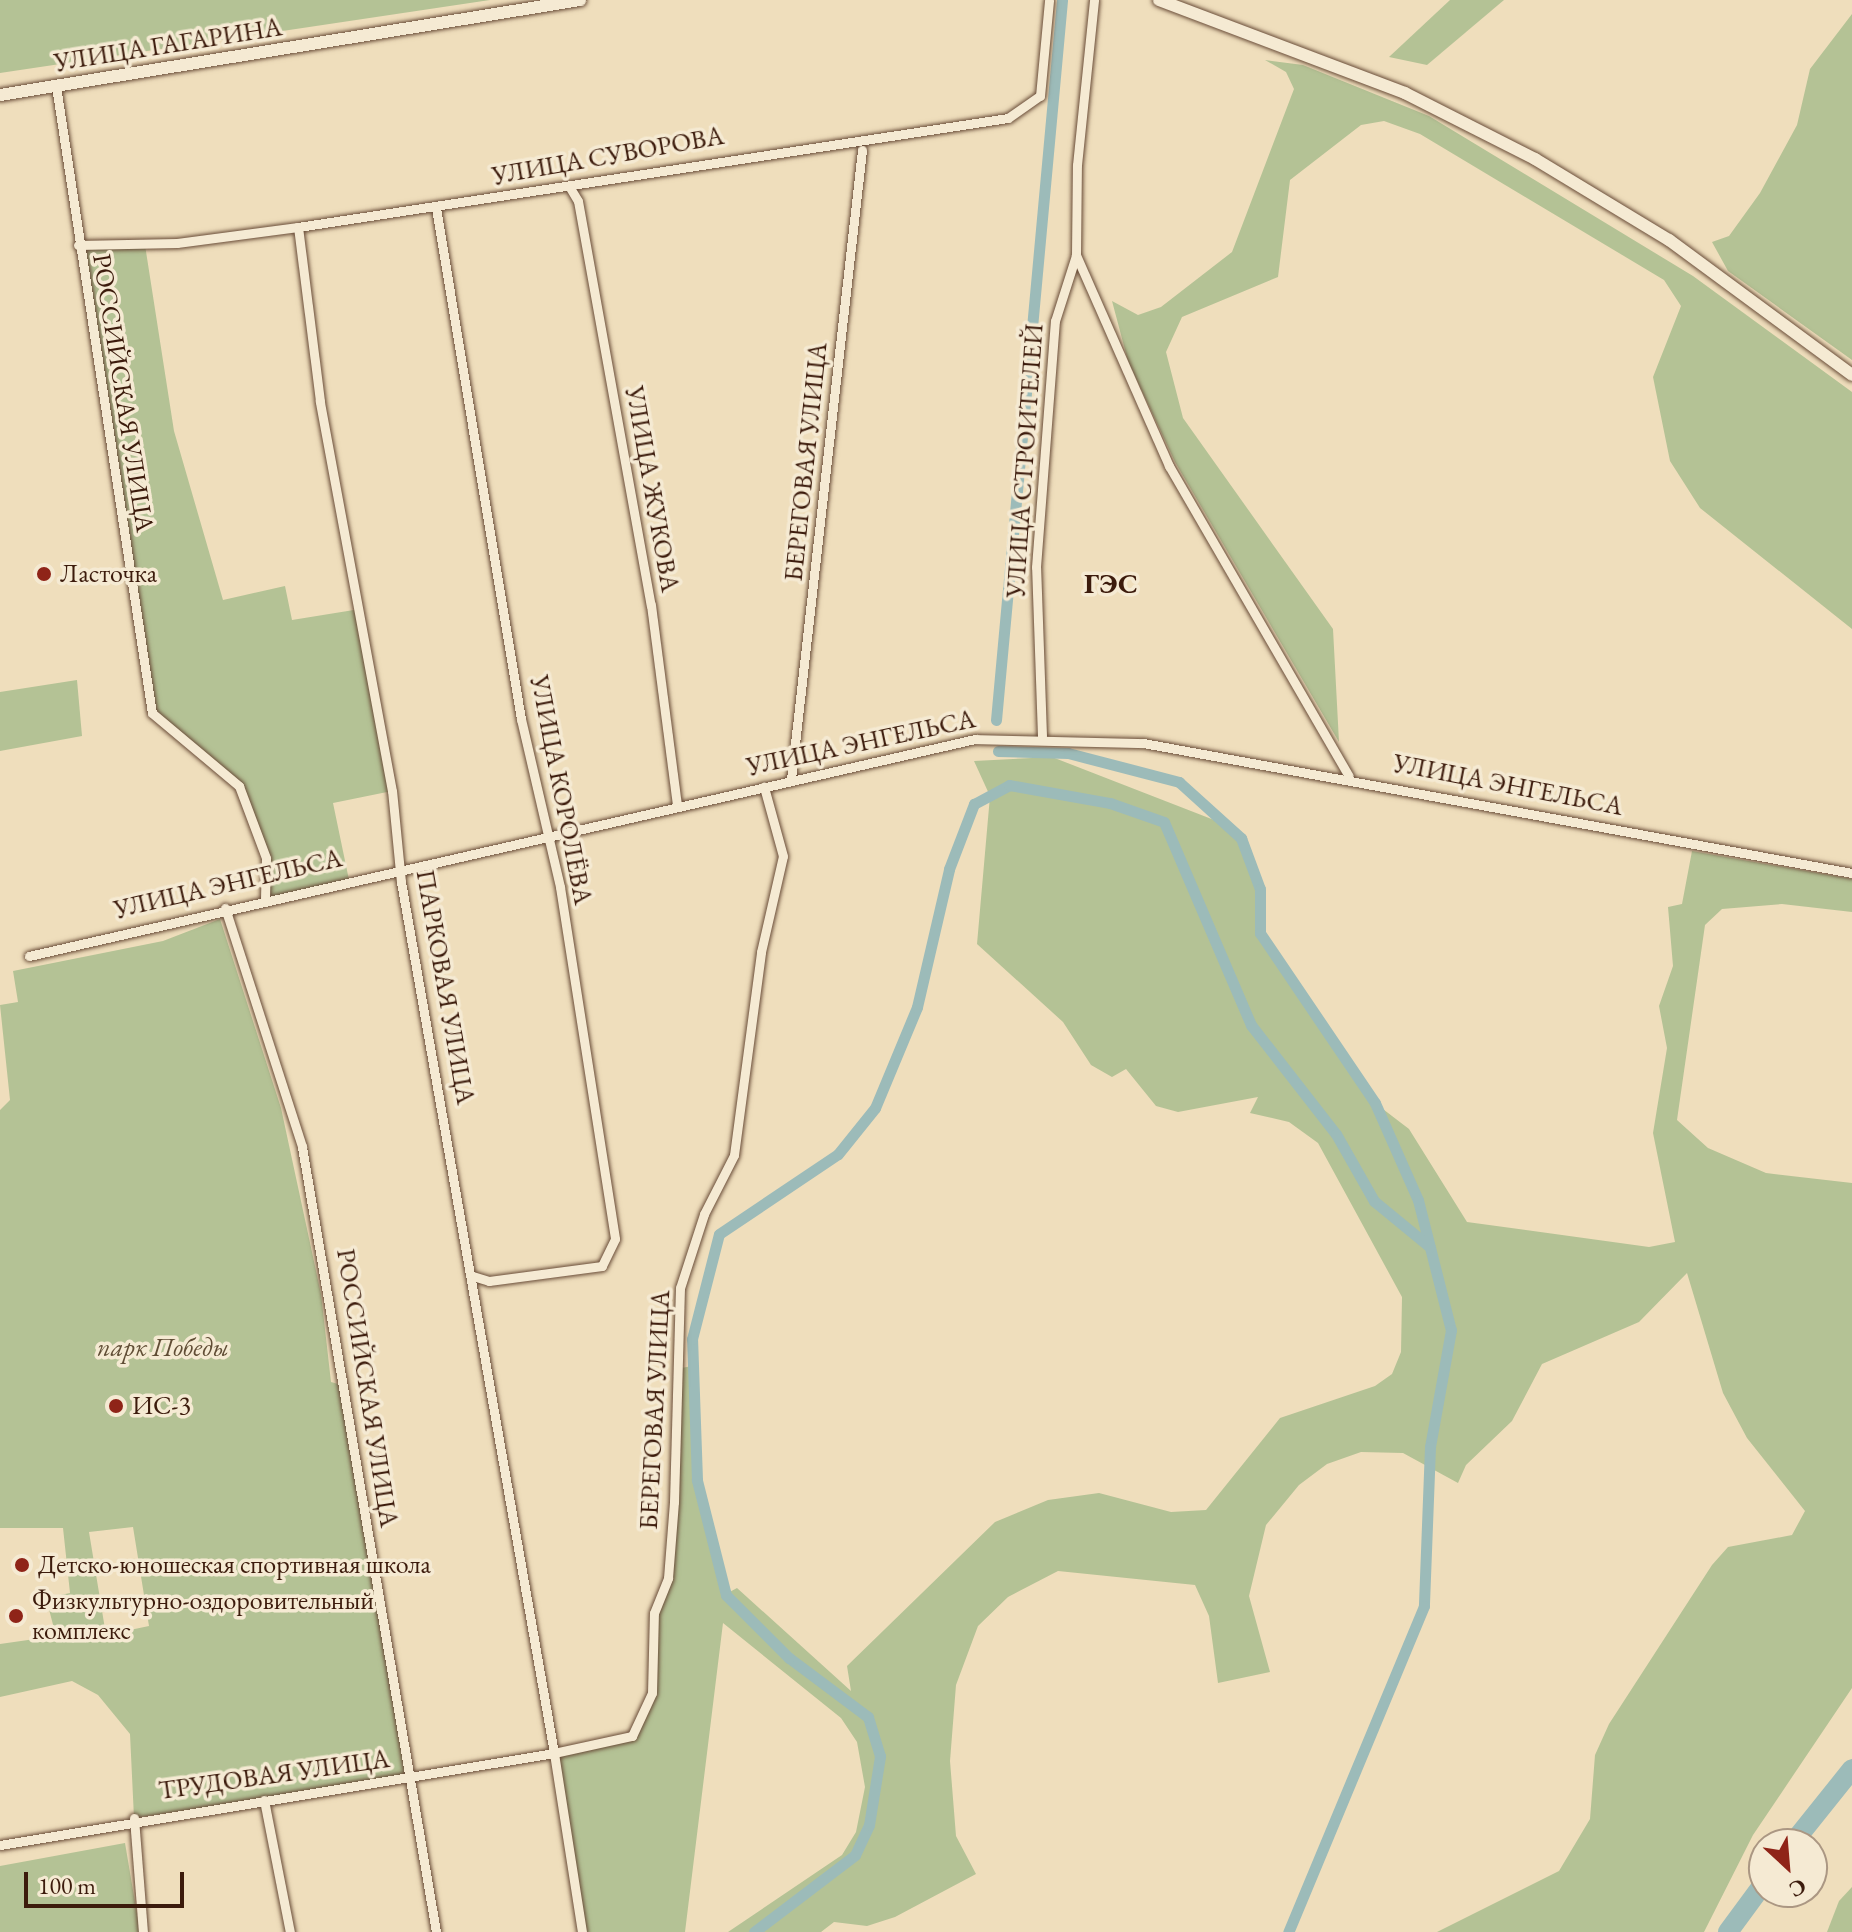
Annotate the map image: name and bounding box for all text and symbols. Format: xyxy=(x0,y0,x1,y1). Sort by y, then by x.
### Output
street label: УЛИЦА ГАГАРИНА xyxy=(52,12,284,78)
street label: УЛИЦА СУВОРОВА xyxy=(490,120,726,192)
street label: РОССИЙСКАЯ УЛИЦА xyxy=(86,252,160,534)
street label: УЛИЦА СТРОИТЕЛЕЙ xyxy=(1000,323,1050,599)
street label: БЕРЕГОВАЯ УЛИЦА xyxy=(778,341,834,583)
street label: УЛИЦА ЖУКОВА xyxy=(619,384,685,594)
place label: Ласточка xyxy=(60,558,157,590)
marker: Ласточка xyxy=(35,565,53,583)
district label: ГЭС xyxy=(1084,566,1138,600)
street label: УЛИЦА КОРОЛЁВА xyxy=(523,673,599,907)
street label: УЛИЦА ЭНГЕЛЬСА xyxy=(744,703,978,783)
street label: УЛИЦА ЭНГЕЛЬСА xyxy=(1391,747,1625,823)
street label: УЛИЦА ЭНГЕЛЬСА xyxy=(111,843,345,925)
street label: ПАРКОВАЯ УЛИЦА xyxy=(409,867,481,1107)
street label: РОССИЙСКАЯ УЛИЦА xyxy=(330,1247,404,1529)
street label: БЕРЕГОВАЯ УЛИЦА xyxy=(633,1289,677,1531)
park label: парк Победы xyxy=(97,1332,229,1364)
place label: ИС-3 xyxy=(132,1390,191,1422)
marker: ИС-3 xyxy=(107,1397,125,1415)
place label: Детско-юношеская спортивная школа xyxy=(38,1549,431,1581)
marker: Детско-юношеская спортивная школа xyxy=(13,1556,31,1574)
place label: Физкультурно-оздоровительный комплекс xyxy=(32,1585,374,1646)
marker: Физкультурно-оздоровительный комплекс xyxy=(7,1607,25,1625)
street label: ТРУДОВАЯ УЛИЦА xyxy=(157,1743,391,1807)
north arrow xyxy=(1748,1828,1828,1908)
scale bar xyxy=(28,1856,188,1906)
text: 100 m xyxy=(38,1870,96,1901)
text: С xyxy=(1784,1872,1811,1905)

